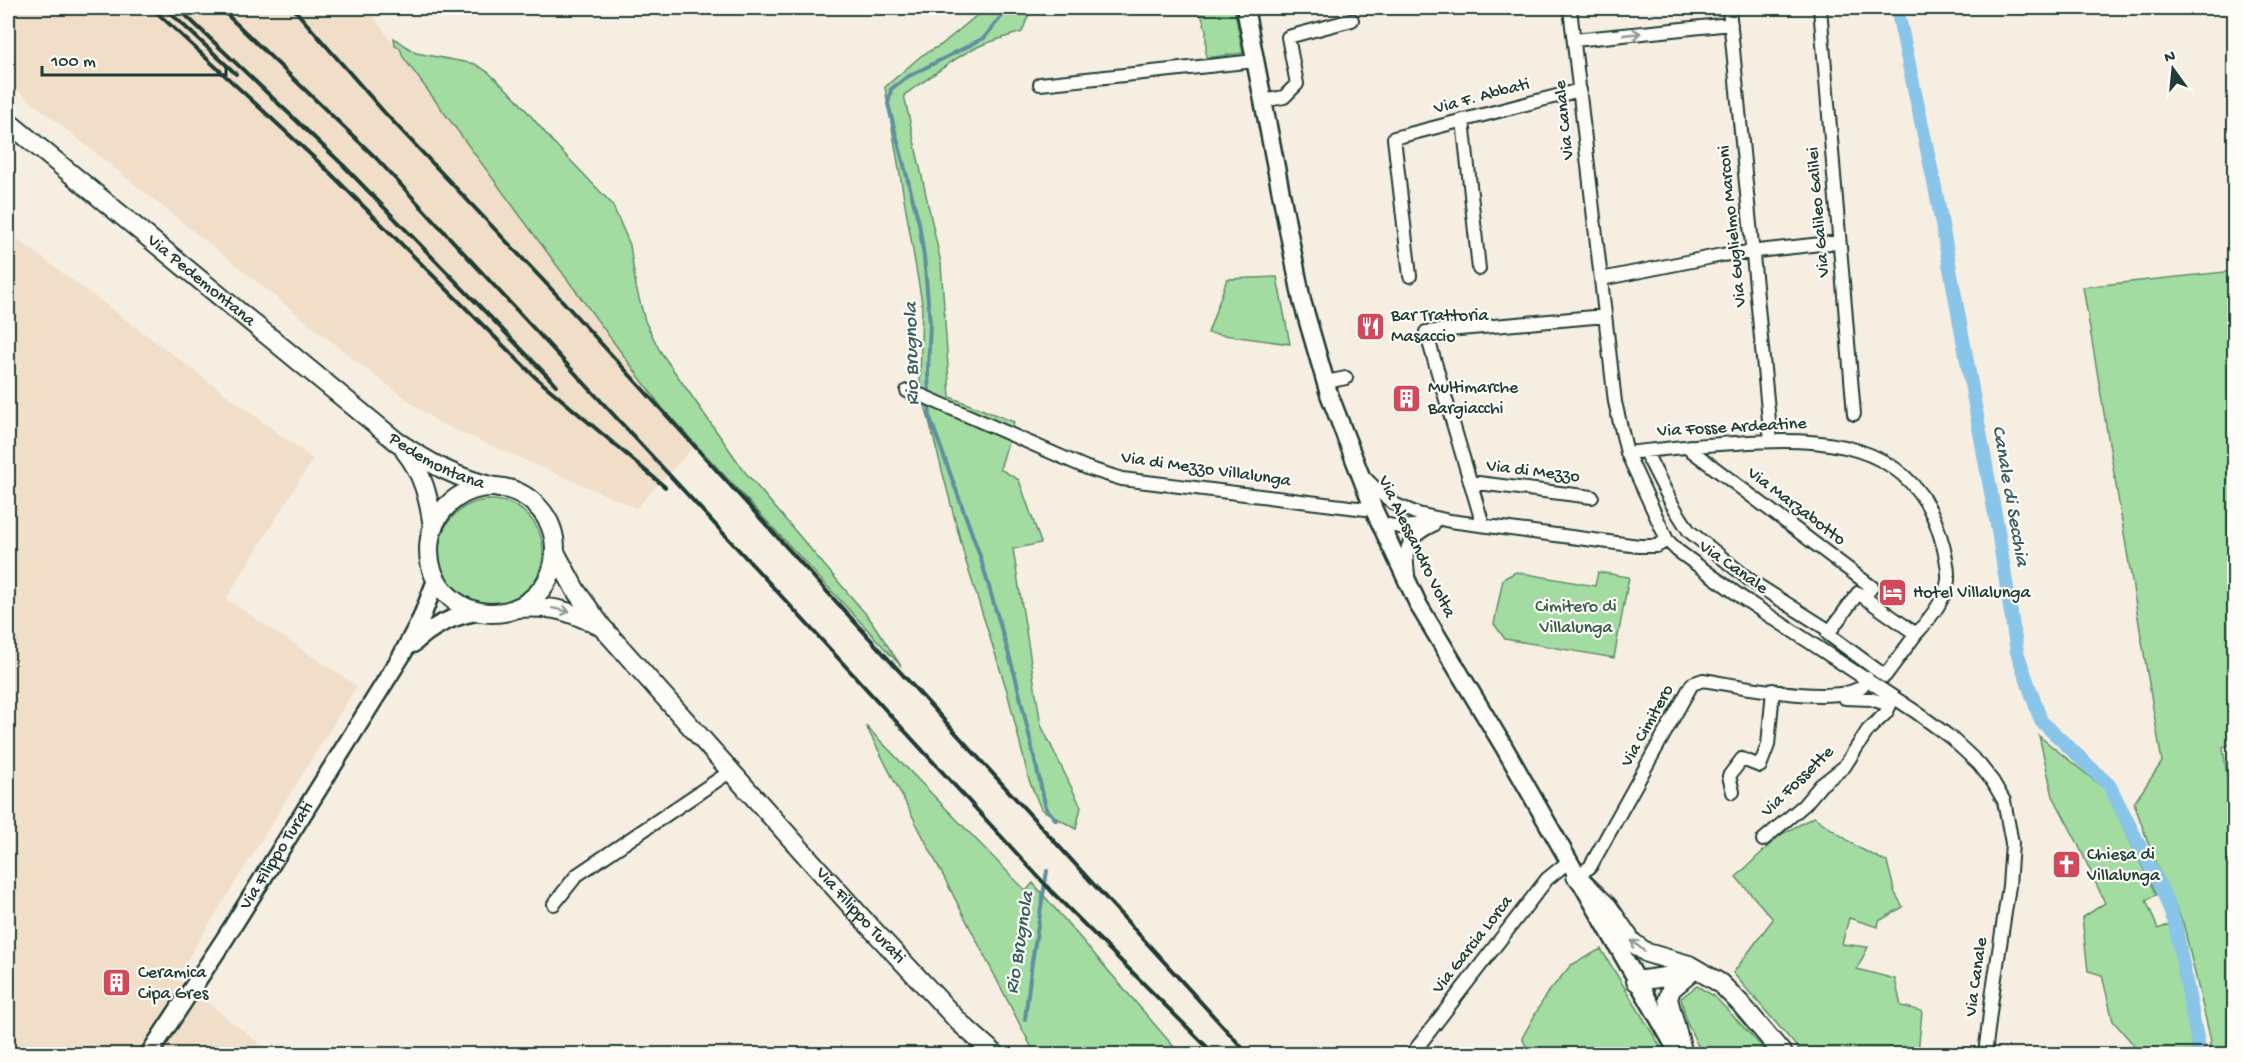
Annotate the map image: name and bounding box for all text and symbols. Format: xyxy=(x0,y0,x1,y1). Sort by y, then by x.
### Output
one-way arrow xyxy=(1622,28,1642,39)
scale bar xyxy=(42,39,226,77)
north arrow xyxy=(2143,39,2203,99)
text: N xyxy=(2163,47,2178,68)
text: 100 m xyxy=(50,52,96,73)
street label: Via F. Abbati xyxy=(1431,74,1532,120)
street label: Via Canale xyxy=(1550,79,1580,162)
street label: Via Guglielmo Marconi xyxy=(1714,144,1752,309)
street label: Via Galileo Galilei xyxy=(1803,146,1835,279)
street label: Via Pedemontana xyxy=(142,230,260,332)
water label: Rio Brugnola xyxy=(901,300,925,406)
place label: Bar Trattoria Masaccio xyxy=(1390,306,1489,348)
restaurant icon: Bar Trattoria Masaccio xyxy=(1354,310,1386,342)
place label: Multimarche Bargiacchi xyxy=(1427,378,1519,420)
building icon: Multimarche Bargiacchi xyxy=(1391,382,1423,414)
street label: Via Fosse Ardeatine xyxy=(1656,414,1808,442)
water label: Canale di Secchia xyxy=(1985,424,2033,570)
street label: Pedemontana xyxy=(383,428,488,495)
street label: Via di Mezzo Villalunga xyxy=(1119,448,1293,492)
street label: Via di Mezzo xyxy=(1484,456,1581,488)
street label: Via Marzabotto xyxy=(1742,463,1849,551)
street label: Via Alessandro Volta xyxy=(1372,472,1460,622)
street label: Via Canale xyxy=(1694,536,1772,600)
hotel icon: Hotel Villalunga xyxy=(1876,577,1908,609)
place label: Hotel Villalunga xyxy=(1913,583,2032,604)
park label: Cimitero di Villalunga xyxy=(1535,597,1617,639)
one-way arrow xyxy=(551,605,570,616)
street label: Via Cimitero xyxy=(1616,681,1679,772)
street label: Via Fossette xyxy=(1756,742,1839,823)
street label: Via Filippo Turati xyxy=(235,798,318,914)
place label: Chiesa di Villalunga xyxy=(2086,845,2161,887)
church icon: Chiesa di Villalunga xyxy=(2050,849,2082,881)
street label: Via Filippo Turati xyxy=(810,862,910,968)
water label: Rio Brugnola xyxy=(1002,888,1041,996)
street label: Via Garcia Lorca xyxy=(1428,891,1518,999)
street label: Via Canale xyxy=(1961,935,1993,1019)
one-way arrow xyxy=(1631,939,1646,953)
place label: Ceramica Cipa Gres xyxy=(138,963,210,1005)
building icon: Ceramica Cipa Gres xyxy=(101,967,133,999)

